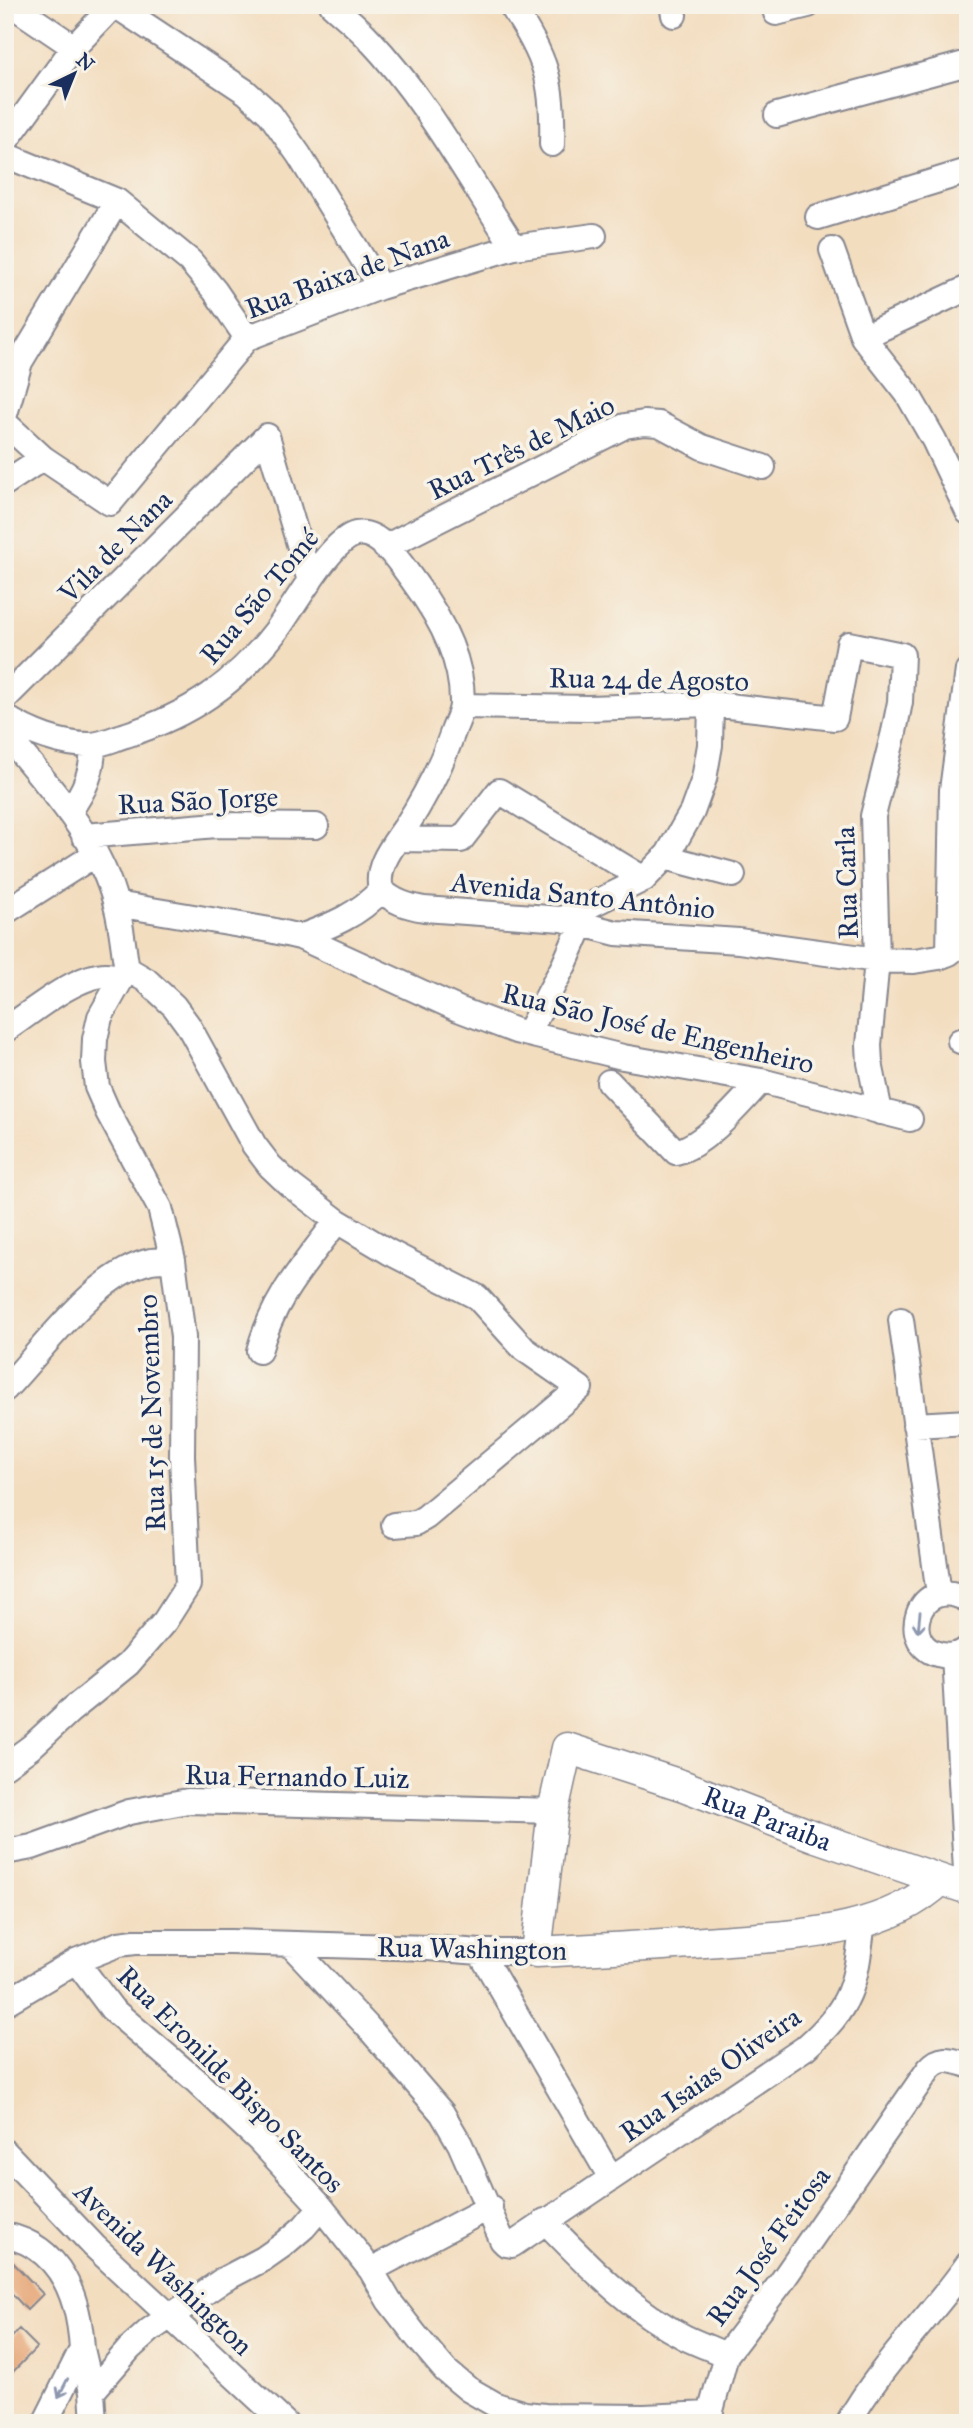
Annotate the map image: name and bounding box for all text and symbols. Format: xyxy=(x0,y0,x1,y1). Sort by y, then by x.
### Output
north arrow xyxy=(38,38,108,108)
text: N xyxy=(72,48,99,76)
street label: Rua Baixa de Nana xyxy=(241,220,454,327)
street label: Rua Três de Maio xyxy=(422,387,620,508)
street label: Vila de Nana xyxy=(51,482,180,611)
street label: Rua São Tomé xyxy=(192,521,327,671)
street label: Rua 24 de Agosto xyxy=(549,660,749,699)
street label: Rua São Jorge xyxy=(117,779,279,822)
street label: Rua Carla xyxy=(827,826,866,940)
street label: Avenida Santo Antônio xyxy=(448,864,717,927)
street label: Rua São José de Engenheiro xyxy=(498,975,818,1082)
street label: Rua 15 de Novembro xyxy=(130,1294,173,1532)
one-way arrow xyxy=(912,1610,925,1632)
street label: Rua Fernando Luiz xyxy=(184,1757,410,1796)
street label: Rua Paraiba xyxy=(698,1778,836,1859)
street label: Rua Washington xyxy=(377,1929,567,1968)
street label: Rua Eronilde Bispo Santos xyxy=(110,1958,352,2200)
street label: Rua Isaias Oliveira xyxy=(613,1999,808,2150)
street label: Rua José Feitosa xyxy=(699,2160,838,2333)
street label: Avenida Washington xyxy=(66,2173,260,2363)
one-way arrow xyxy=(55,2377,69,2398)

